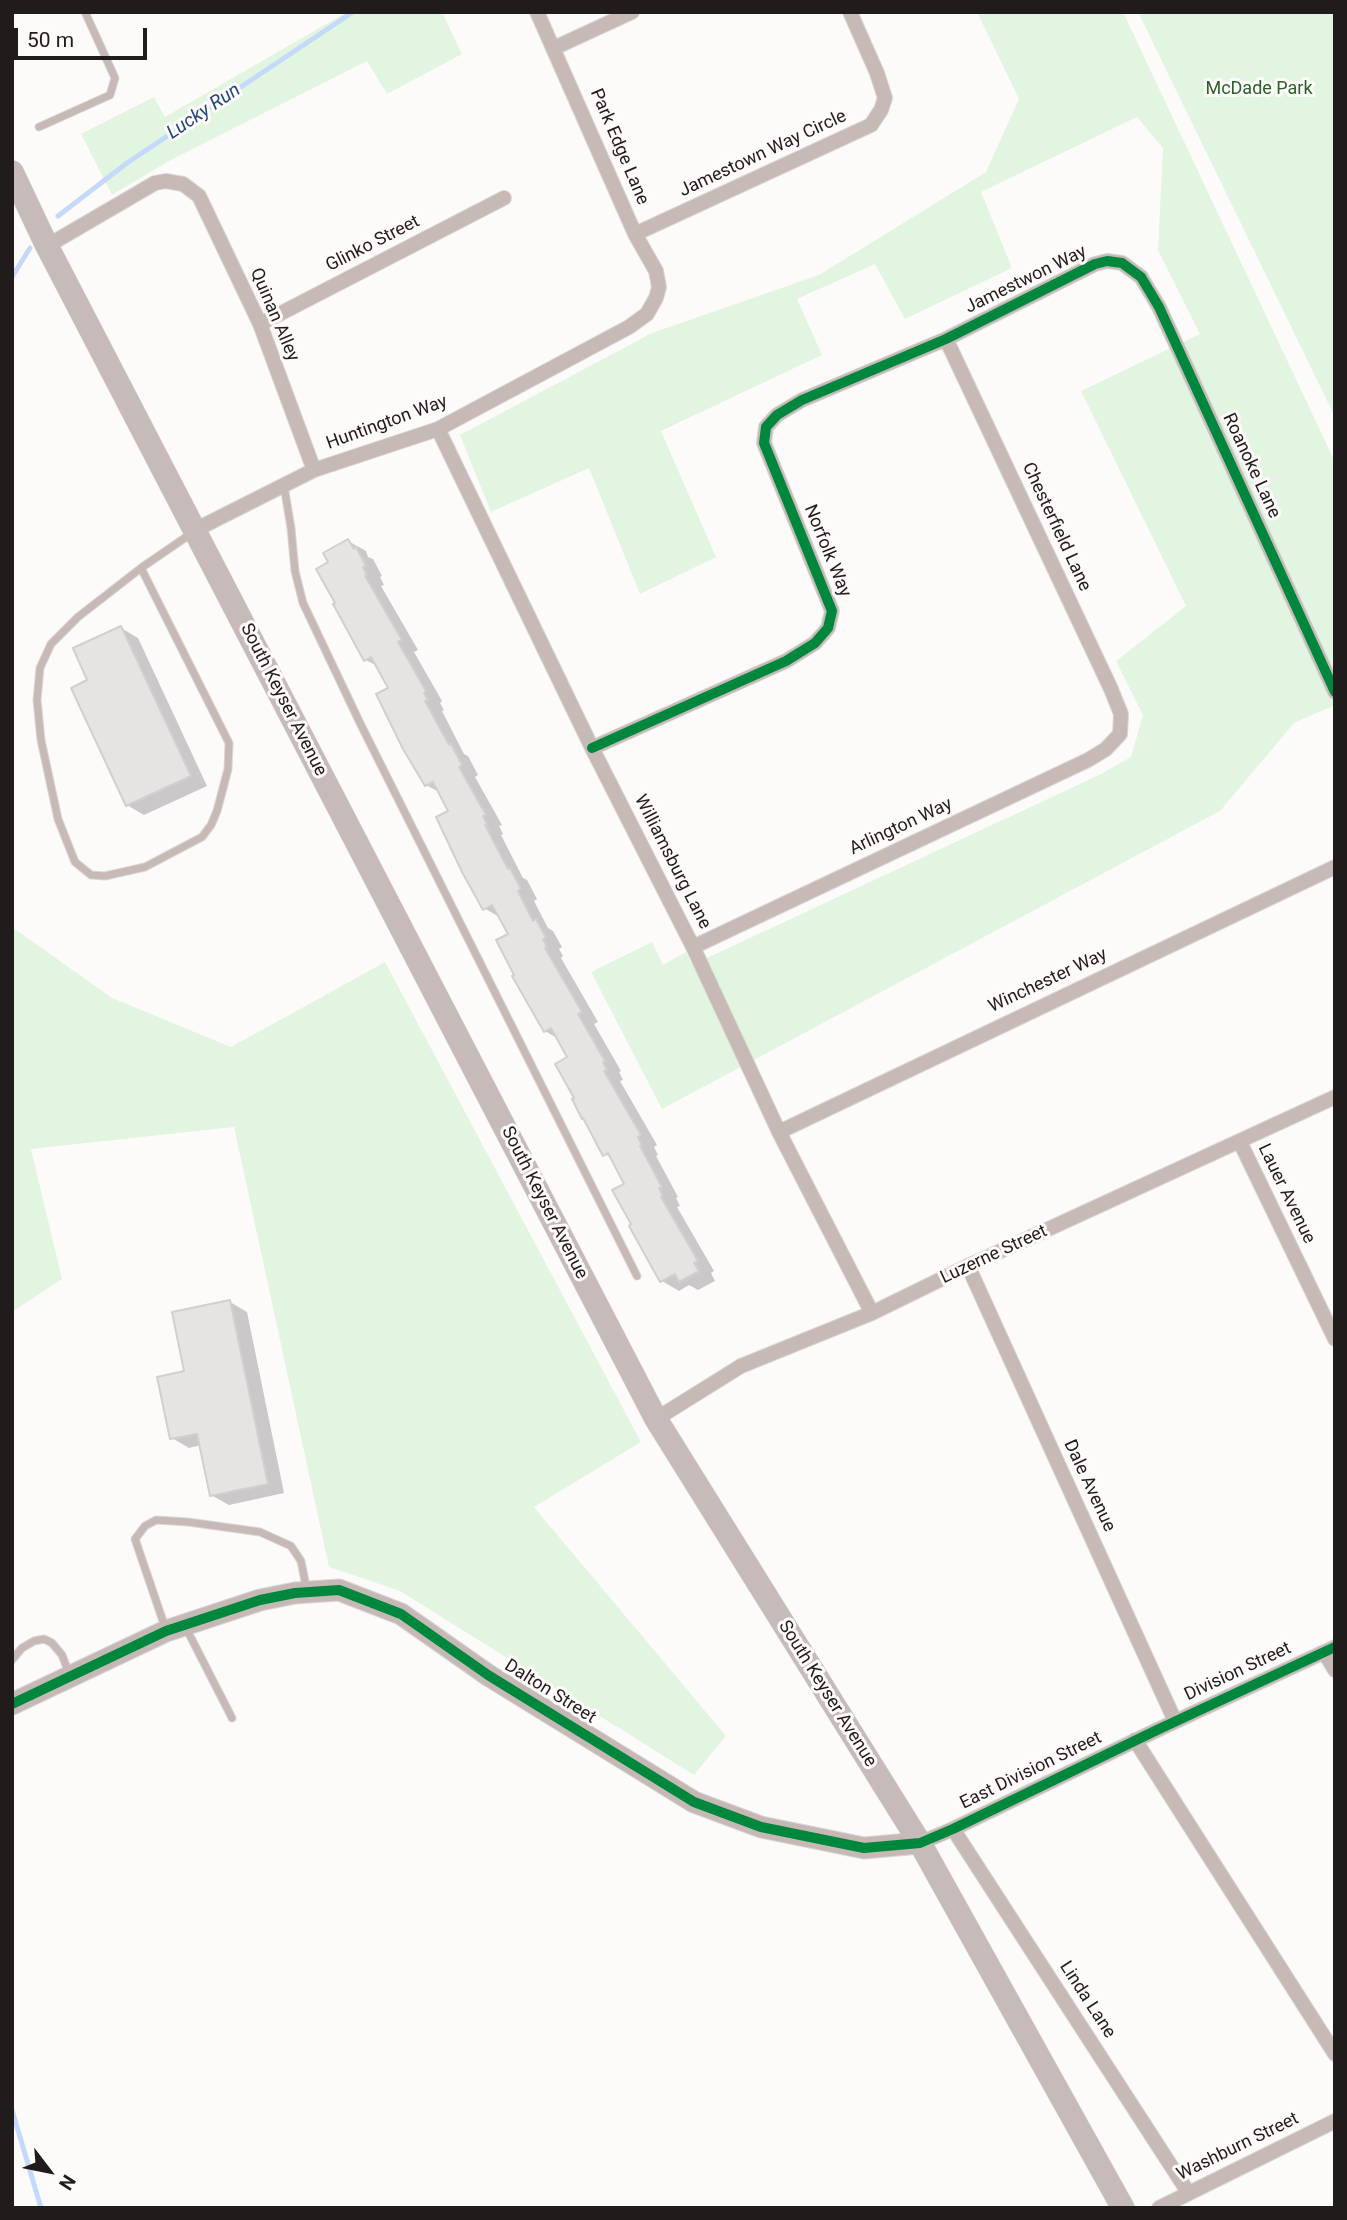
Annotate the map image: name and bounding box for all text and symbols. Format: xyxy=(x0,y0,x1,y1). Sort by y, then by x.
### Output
scale bar xyxy=(18,14,150,58)
text: 50 m xyxy=(27,28,74,52)
park label: McDade Park xyxy=(1205,78,1313,100)
water label: Lucky Run xyxy=(163,79,245,145)
street label: Park Edge Lane xyxy=(585,86,653,208)
street label: Jamestown Way Circle xyxy=(676,106,850,202)
street label: Glinko Street xyxy=(323,211,423,277)
street label: Jamestwon Way xyxy=(962,241,1090,319)
street label: Quinan Alley xyxy=(245,265,303,365)
street label: Huntington Way xyxy=(324,391,450,455)
street label: Roanoke Lane xyxy=(1217,410,1285,522)
street label: Chesterfield Lane xyxy=(1017,459,1095,595)
street label: Norfolk Way xyxy=(799,502,855,600)
street label: South Keyser Avenue xyxy=(235,620,331,780)
street label: Williamsburg Lane xyxy=(629,791,715,933)
street label: Arlington Way xyxy=(846,794,956,860)
street label: Winchester Way xyxy=(985,944,1111,1018)
street label: South Keyser Avenue xyxy=(496,1123,592,1283)
street label: Lauer Avenue xyxy=(1253,1141,1319,1247)
street label: Luzerne Street xyxy=(937,1221,1051,1289)
street label: Dale Avenue xyxy=(1058,1437,1120,1535)
street label: South Keyser Avenue xyxy=(773,1617,881,1771)
street label: Division Street xyxy=(1181,1638,1295,1706)
street label: Dalton Street xyxy=(500,1655,600,1729)
street label: East Division Street xyxy=(957,1727,1105,1815)
street label: Linda Lane xyxy=(1054,1957,1120,2043)
street label: Washburn Street xyxy=(1174,2108,1302,2186)
north arrow xyxy=(14,2136,84,2206)
text: N xyxy=(54,2171,81,2194)

